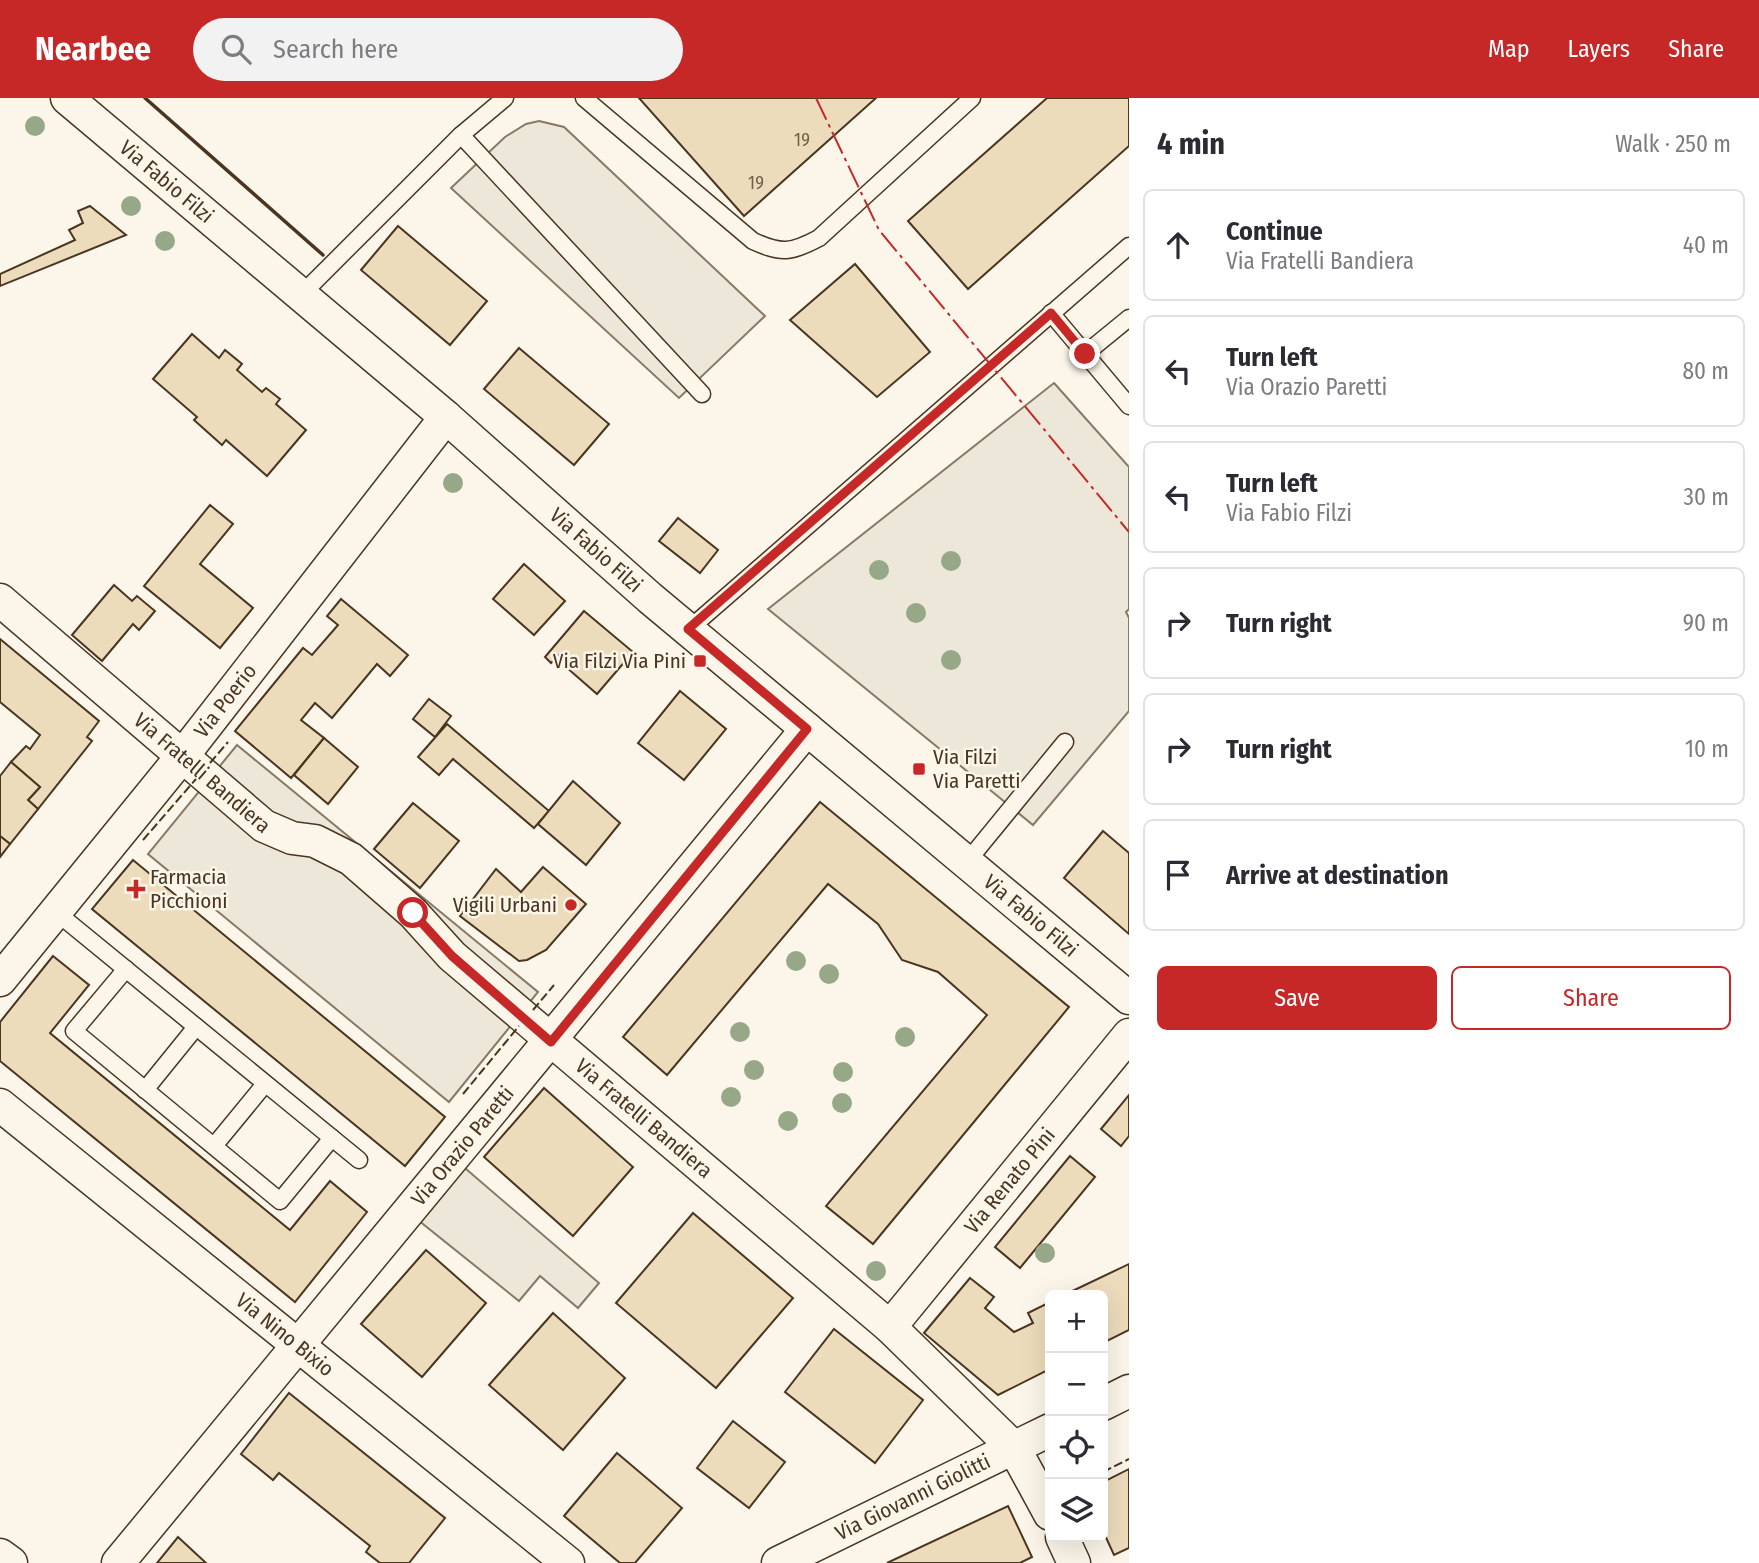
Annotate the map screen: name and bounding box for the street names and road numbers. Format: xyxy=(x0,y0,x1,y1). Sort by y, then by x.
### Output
street label: Via Fabio Filzi xyxy=(114,135,219,229)
street label: Via Fabio Filzi xyxy=(544,502,648,598)
street label: Via Poerio xyxy=(189,658,262,743)
street label: Via Fratelli Bandiera xyxy=(128,707,276,839)
street label: Via Fabio Filzi xyxy=(978,869,1083,963)
street label: Via Fratelli Bandiera xyxy=(570,1053,718,1184)
street label: Via Orazio Paretti xyxy=(406,1081,520,1211)
street label: Via Renato Pini xyxy=(959,1122,1061,1239)
street label: Via Nino Bixio xyxy=(231,1287,339,1382)
street label: Via Giovanni Giolitti xyxy=(831,1448,995,1546)

